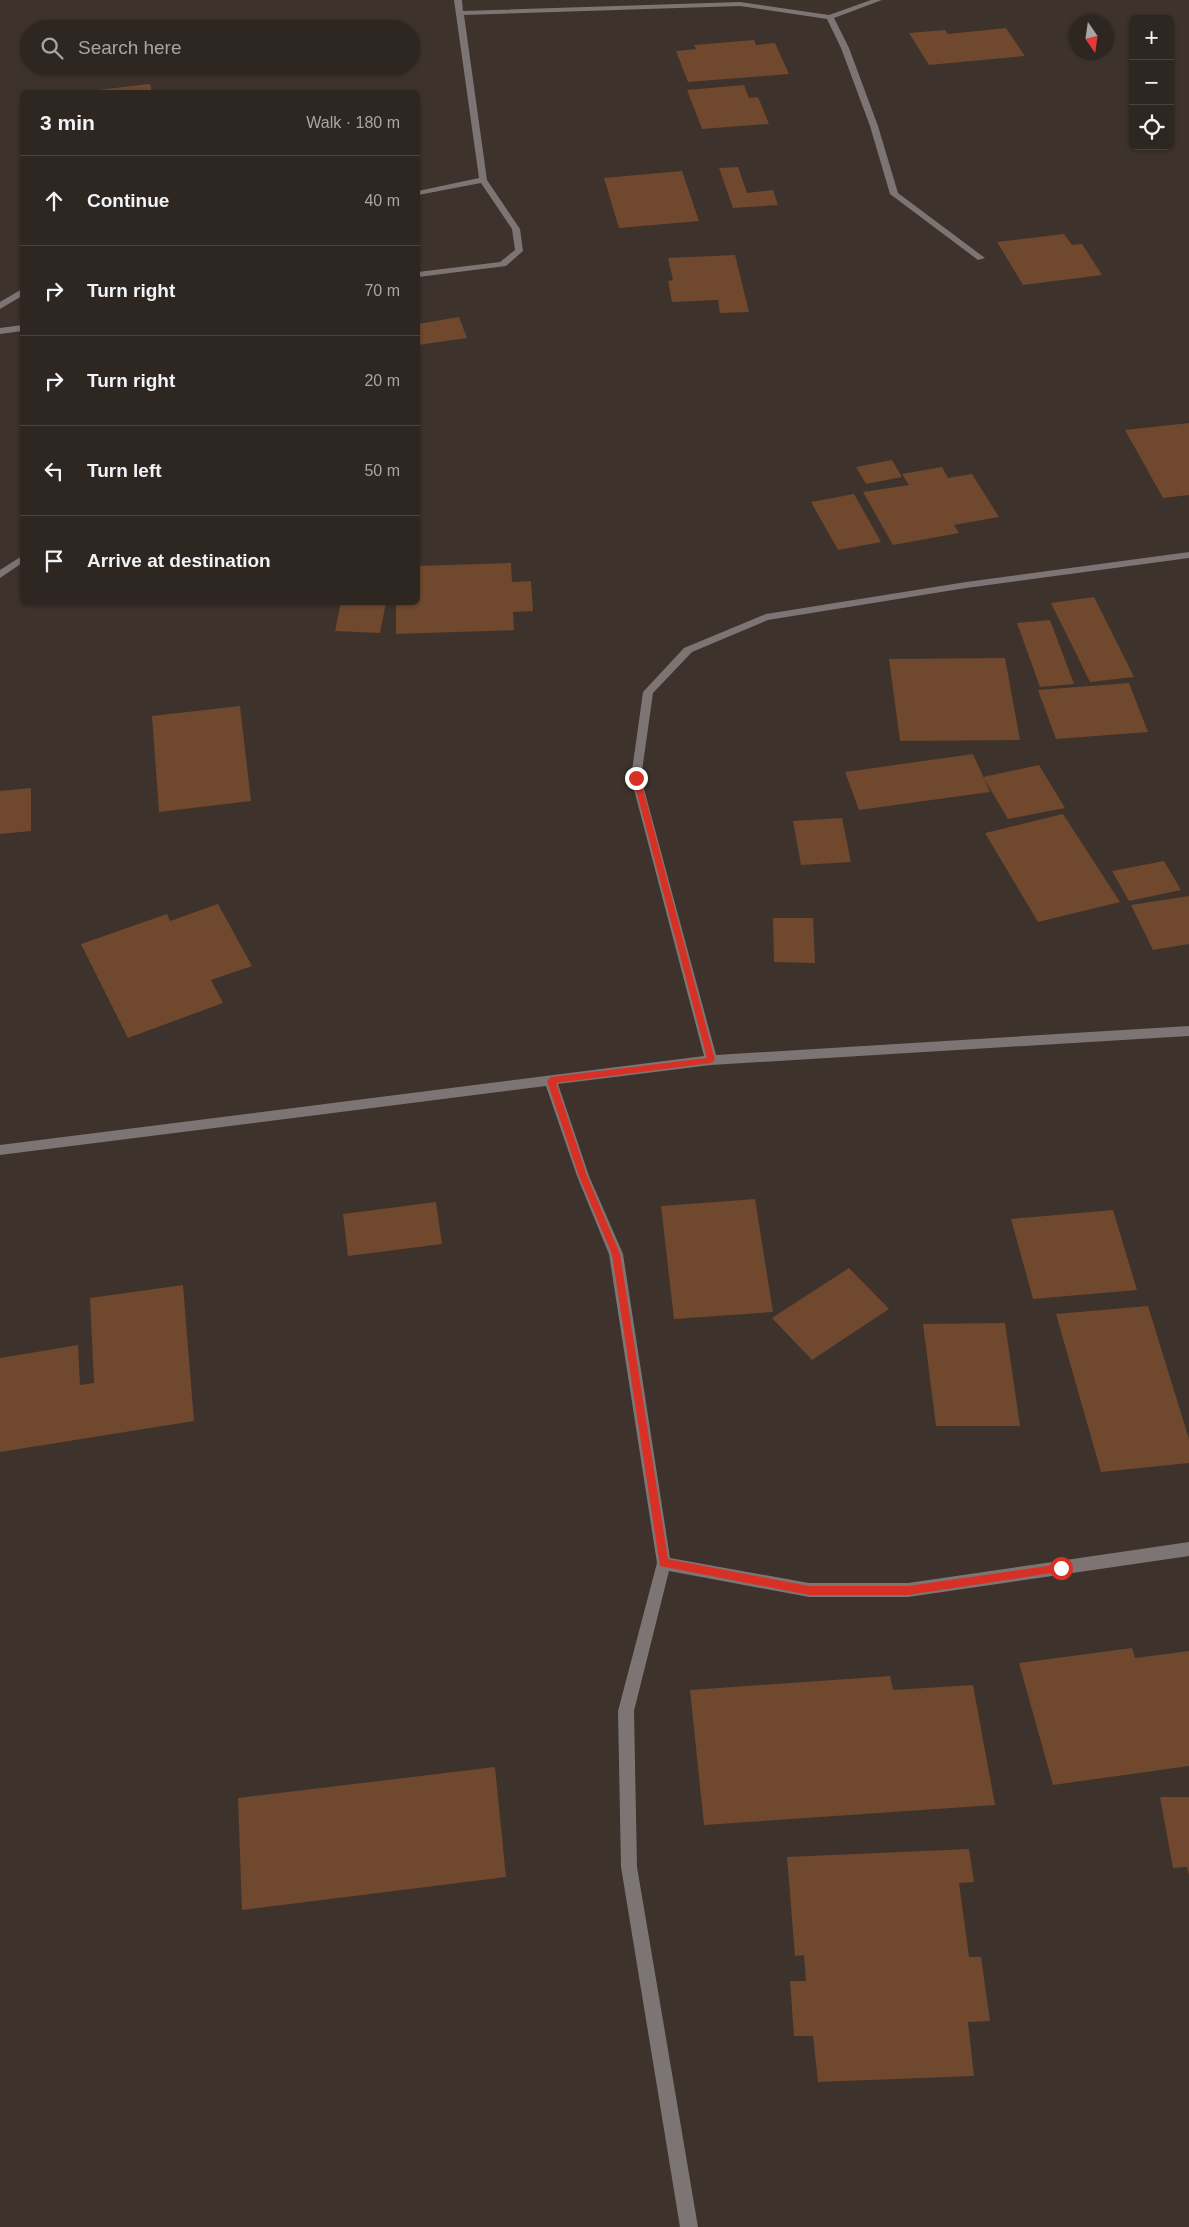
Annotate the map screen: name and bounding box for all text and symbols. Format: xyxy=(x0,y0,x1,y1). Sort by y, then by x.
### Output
north arrow xyxy=(1069,15,1114,60)
map controls xyxy=(1129,15,1174,150)
button: + xyxy=(1129,15,1174,60)
search box xyxy=(20,20,420,75)
icon: search xyxy=(38,34,66,62)
text: Search here xyxy=(78,37,182,58)
button: − xyxy=(1129,60,1174,105)
button: locate xyxy=(1129,105,1174,150)
text: 3 min xyxy=(40,111,95,134)
text: Walk · 180 m xyxy=(306,114,400,131)
icon: ahead xyxy=(40,187,68,215)
text: Continue xyxy=(87,190,169,211)
text: 40 m xyxy=(364,192,400,209)
icon: right xyxy=(40,277,68,305)
text: Turn right xyxy=(87,280,175,301)
text: 70 m xyxy=(364,282,400,299)
icon: right xyxy=(40,367,68,395)
text: Turn right xyxy=(87,370,175,391)
text: 20 m xyxy=(364,372,400,389)
icon: left xyxy=(40,457,68,485)
text: Turn left xyxy=(87,460,162,481)
text: 50 m xyxy=(364,462,400,479)
icon: arrive xyxy=(40,547,68,575)
text: Arrive at destination xyxy=(87,550,271,571)
route end xyxy=(625,767,648,790)
route start xyxy=(1050,1557,1073,1580)

